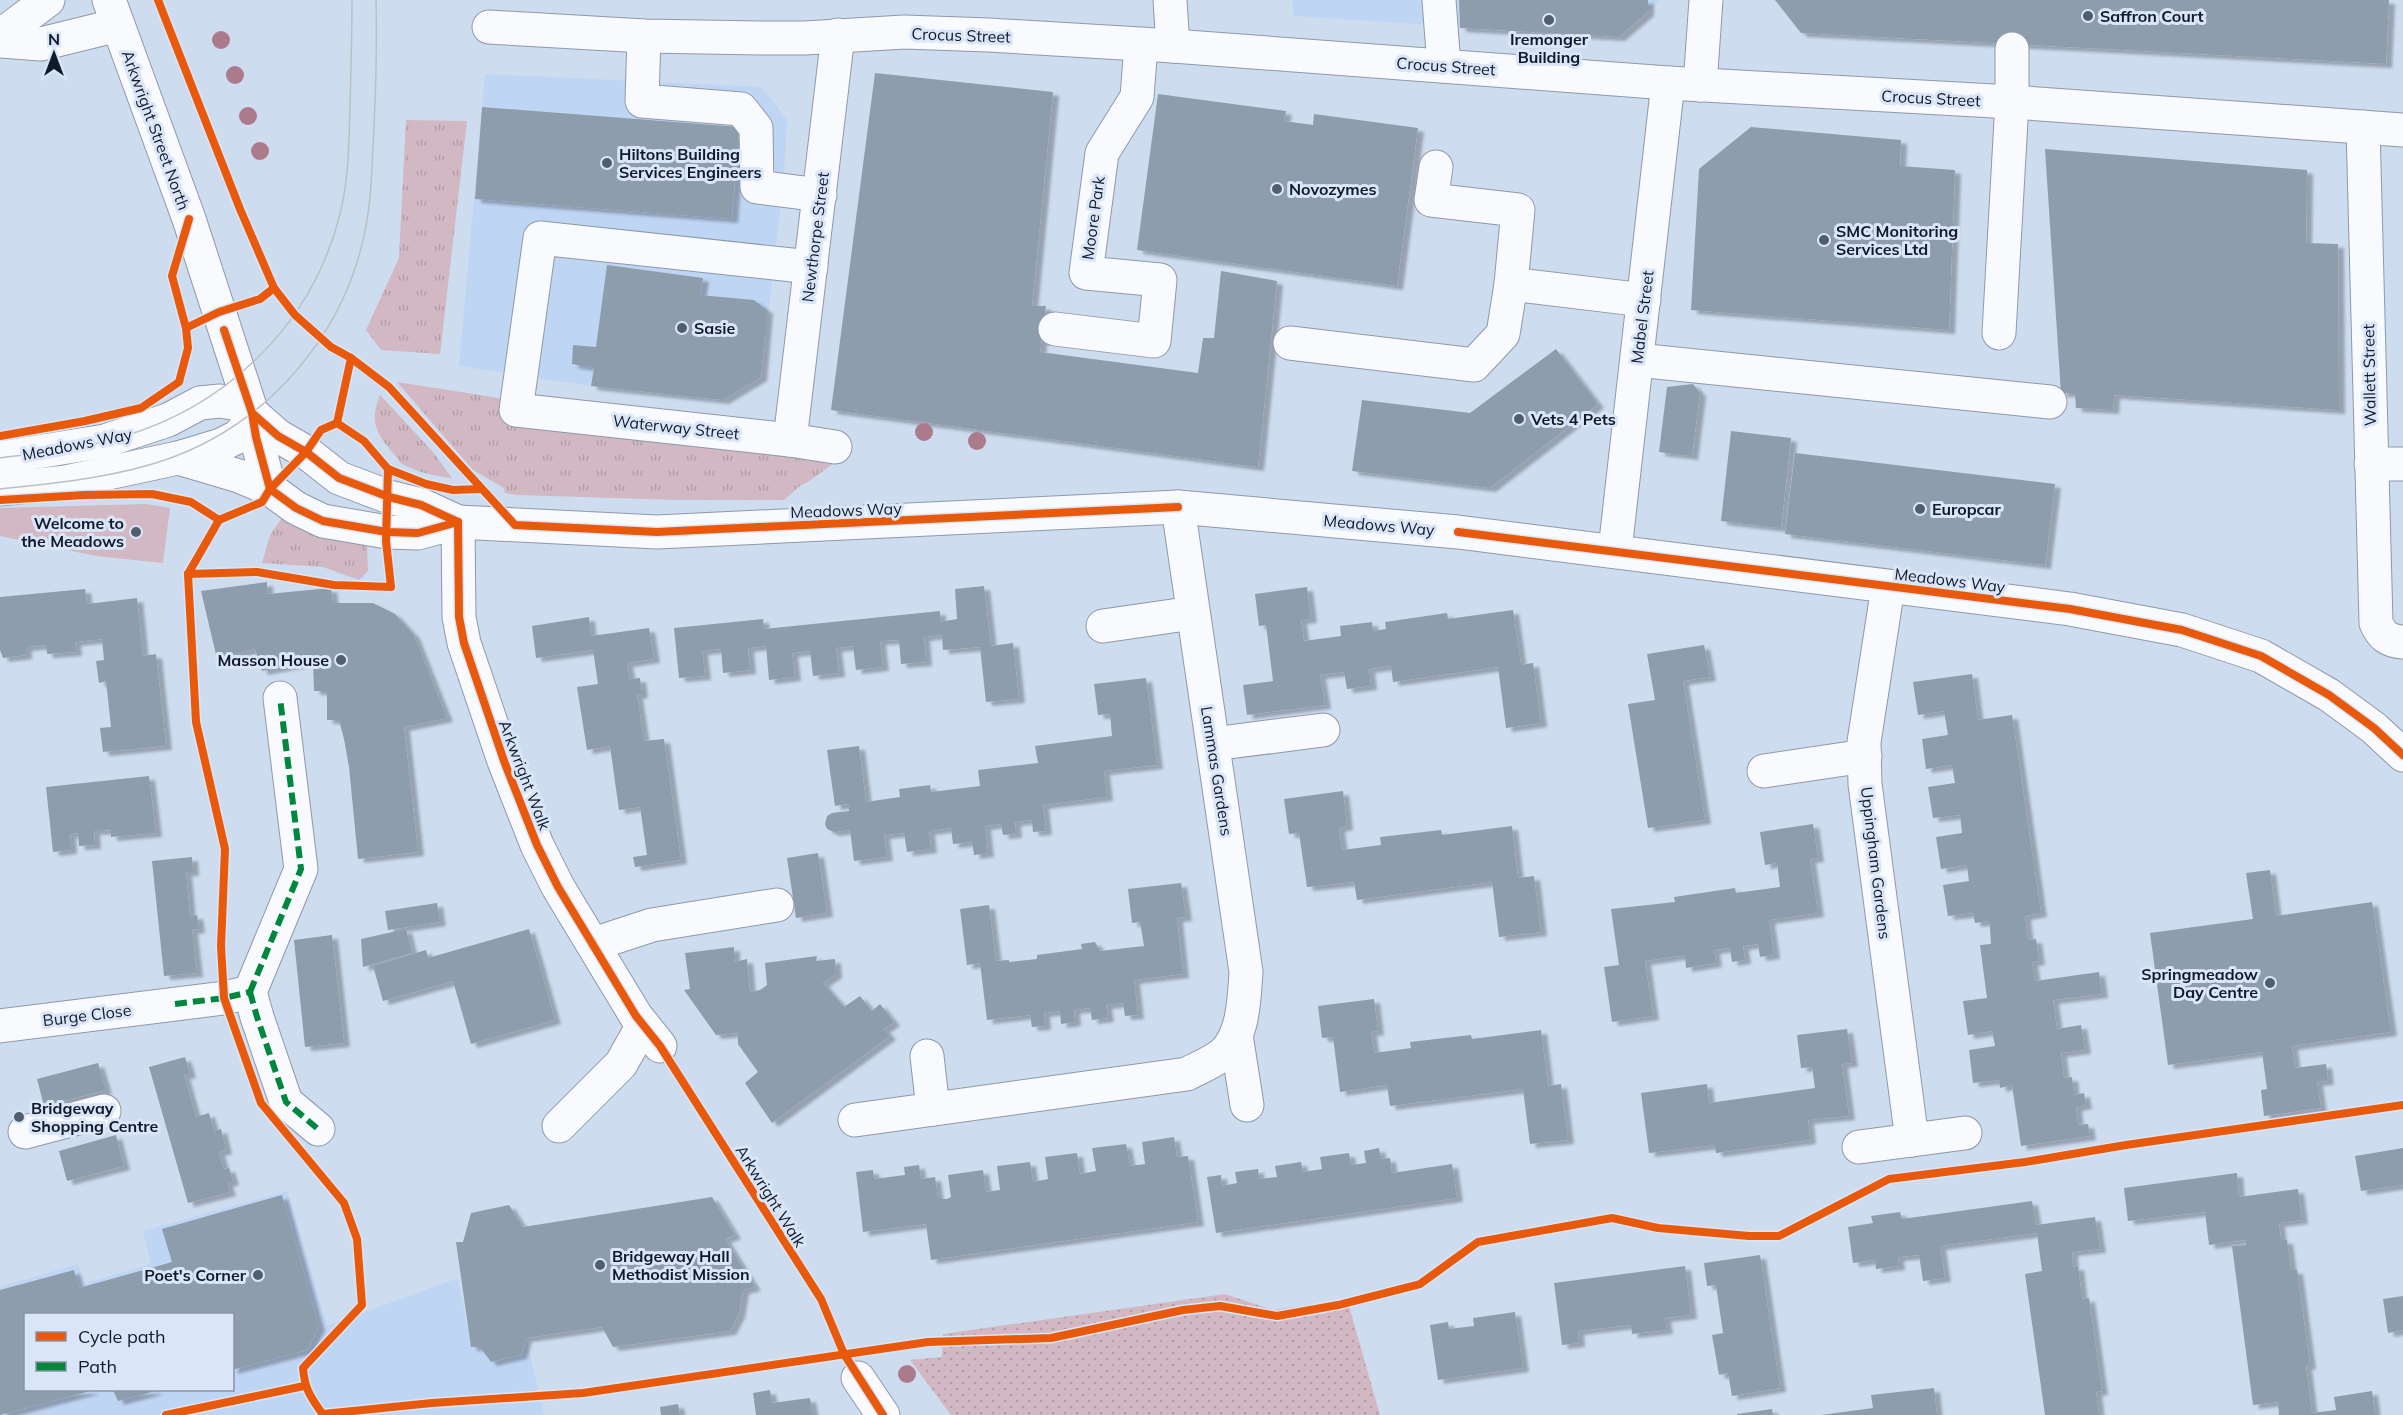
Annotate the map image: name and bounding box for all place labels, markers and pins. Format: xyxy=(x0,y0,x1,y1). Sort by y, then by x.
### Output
place label: Saffron Court xyxy=(2100,6,2204,26)
marker: Saffron Court xyxy=(2081,9,2095,23)
marker: Iremonger Building xyxy=(1542,13,1556,27)
place label: Iremonger Building xyxy=(1510,29,1589,67)
place label: Hiltons Building Services Engineers xyxy=(619,144,762,182)
marker: Hiltons Building Services Engineers xyxy=(600,156,614,170)
place label: Novozymes xyxy=(1289,179,1376,199)
marker: Novozymes xyxy=(1270,182,1284,196)
place label: SMC Monitoring Services Ltd xyxy=(1836,221,1958,259)
marker: SMC Monitoring Services Ltd xyxy=(1817,233,1831,247)
place label: Sasie xyxy=(694,318,735,338)
marker: Sasie xyxy=(675,321,689,335)
place label: Vets 4 Pets xyxy=(1530,409,1616,429)
marker: Vets 4 Pets xyxy=(1512,412,1526,426)
place label: Europcar xyxy=(1932,499,2002,519)
marker: Europcar xyxy=(1913,502,1927,516)
place label: Welcome to the Meadows xyxy=(21,513,124,551)
marker: Welcome to the Meadows xyxy=(129,525,143,539)
place label: Masson House xyxy=(217,650,329,670)
marker: Masson House xyxy=(334,653,348,667)
place label: Springmeadow Day Centre xyxy=(2141,964,2258,1002)
marker: Springmeadow Day Centre xyxy=(2263,976,2277,990)
place label: Bridgeway Shopping Centre xyxy=(31,1098,158,1136)
marker: Bridgeway Shopping Centre xyxy=(12,1110,26,1124)
place label: Bridgeway Hall Methodist Mission xyxy=(612,1246,750,1284)
marker: Bridgeway Hall Methodist Mission xyxy=(593,1258,607,1272)
place label: Poet's Corner xyxy=(144,1265,247,1285)
marker: Poet's Corner xyxy=(251,1268,265,1282)

